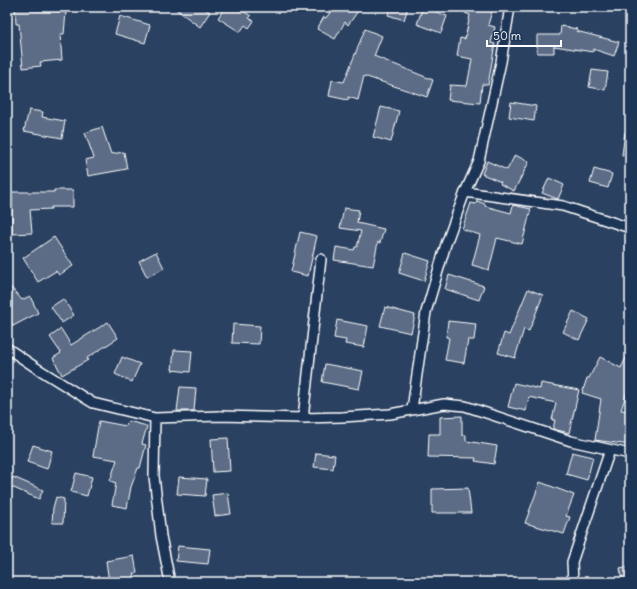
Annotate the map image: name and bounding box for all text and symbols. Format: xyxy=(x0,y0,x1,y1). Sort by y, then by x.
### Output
scale bar xyxy=(487,22,561,48)
text: 50 m xyxy=(493,28,522,43)

